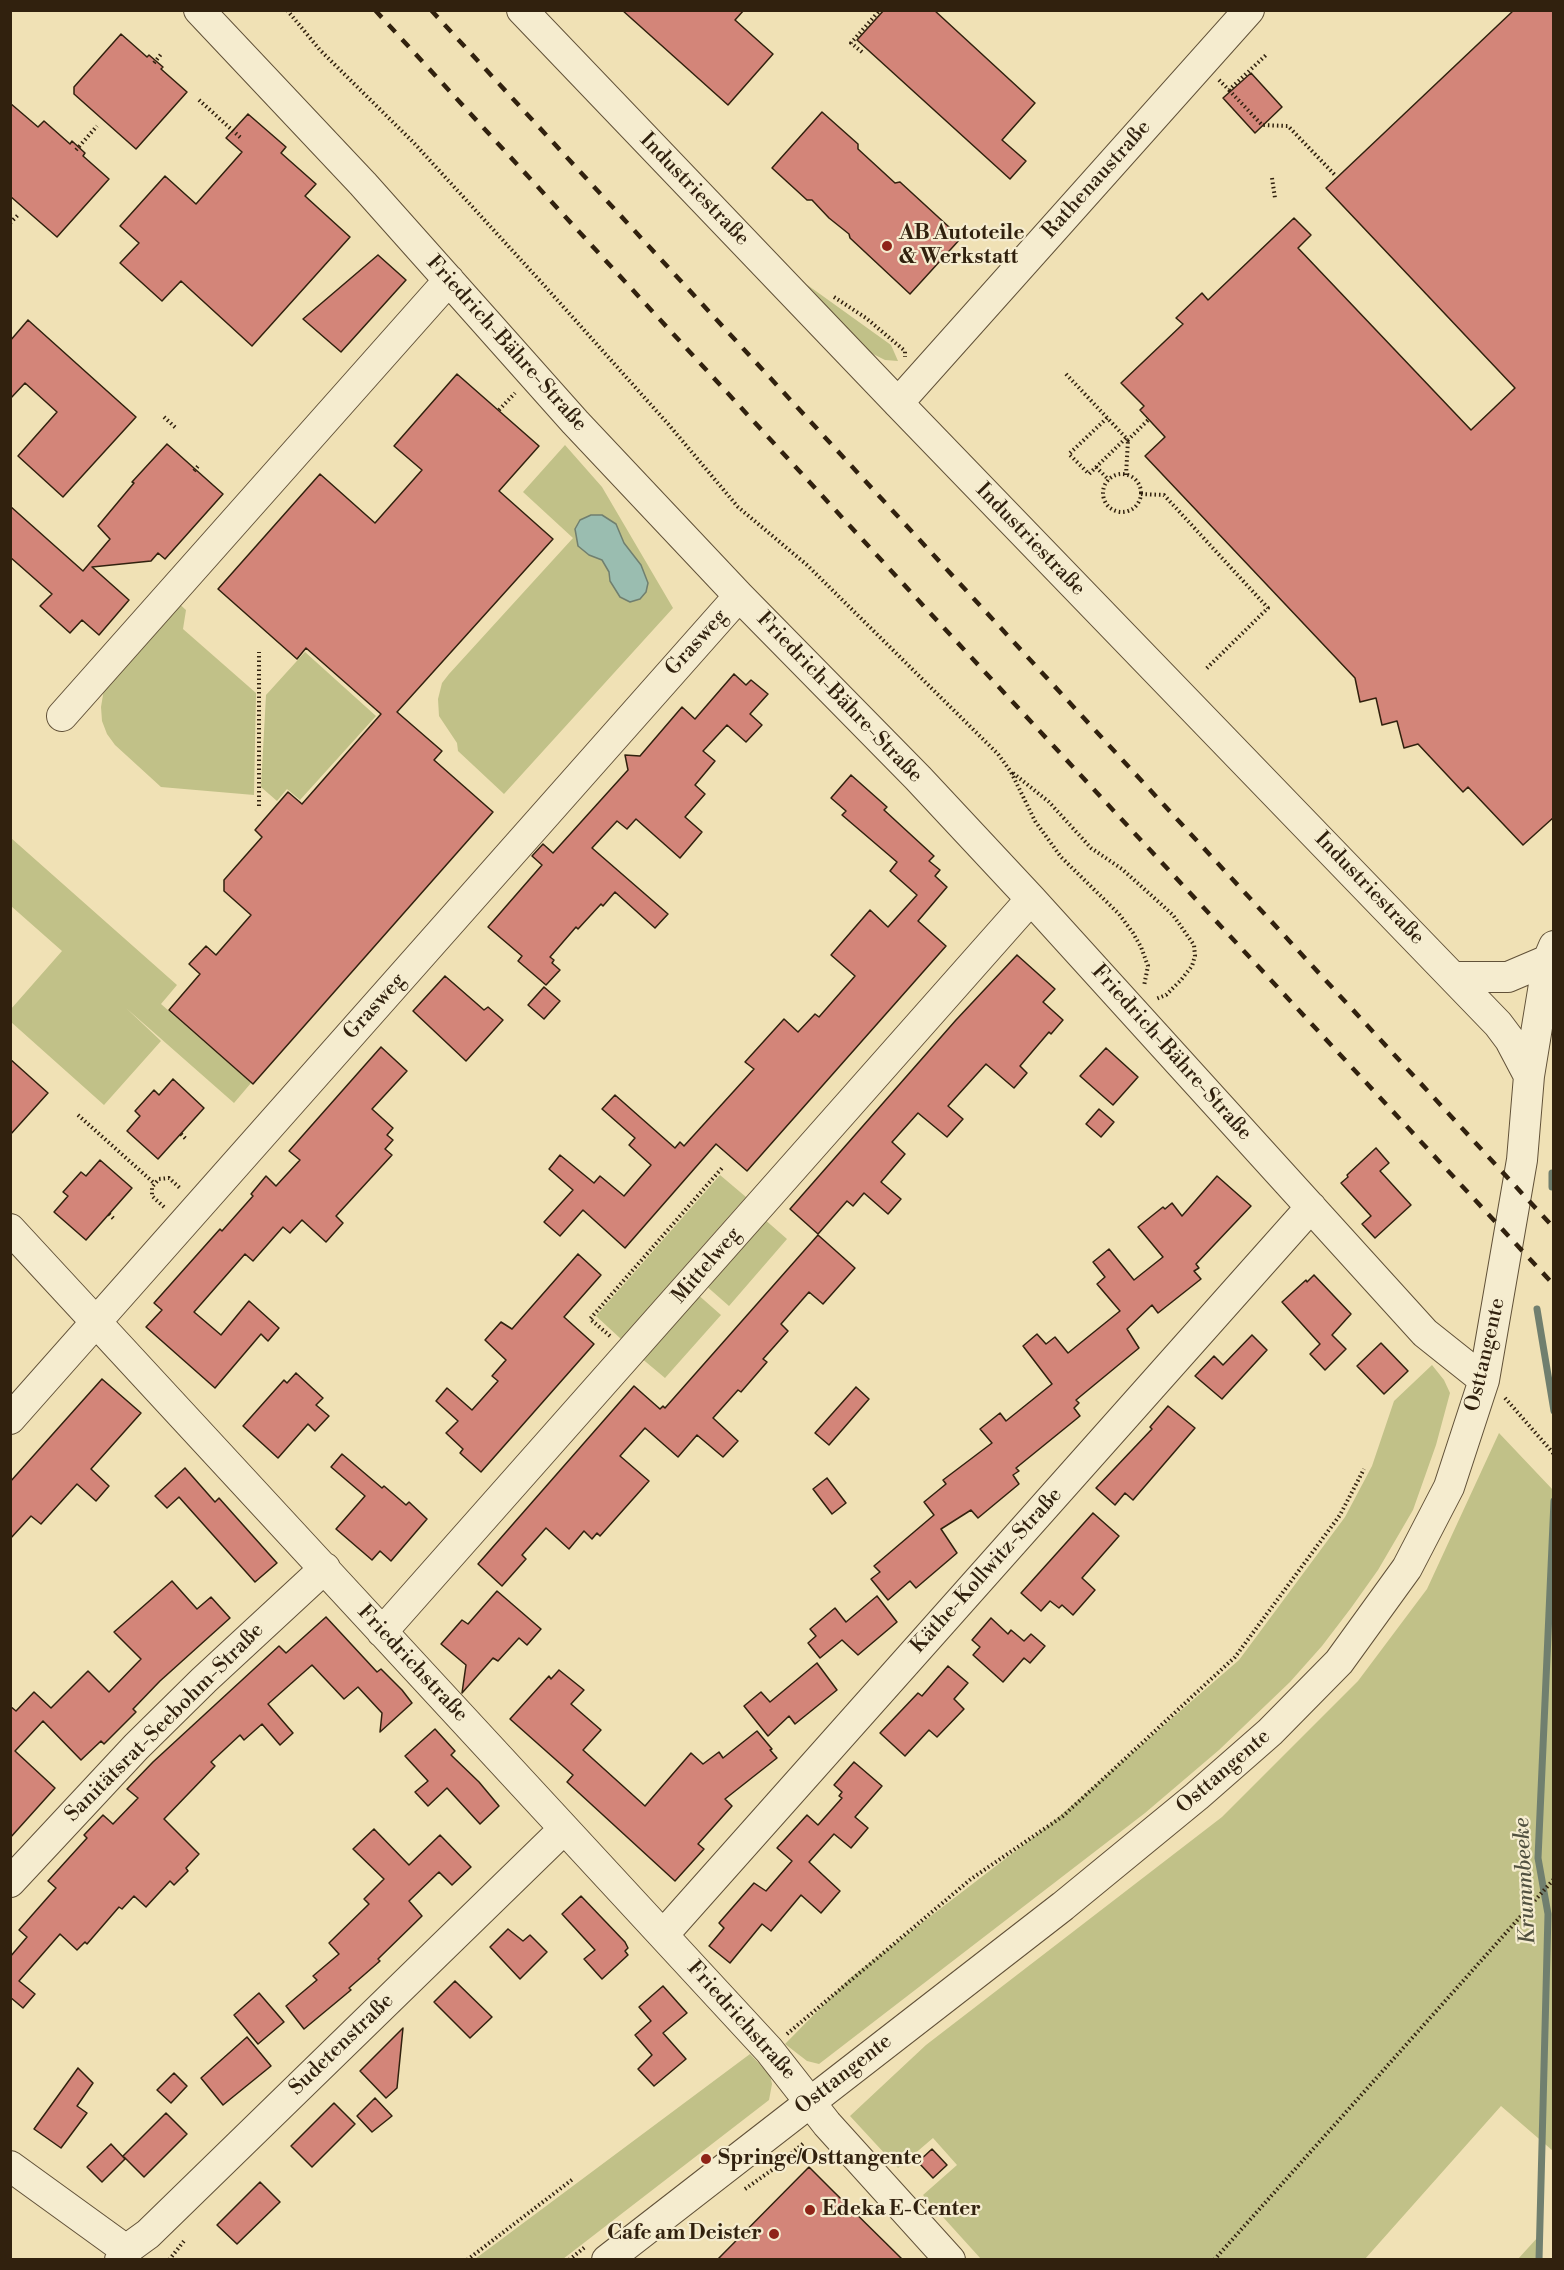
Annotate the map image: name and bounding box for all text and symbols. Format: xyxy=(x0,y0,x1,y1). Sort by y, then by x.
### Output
street label: Rathenaustraße xyxy=(1037,116,1157,244)
street label: Industriestraße xyxy=(634,128,754,252)
place label: AB Autoteile & Werkstatt xyxy=(899,221,1024,271)
marker: AB Autoteile & Werkstatt xyxy=(880,239,894,253)
street label: Friedrich-Bähre-Straße xyxy=(420,251,592,437)
street label: Industriestraße xyxy=(970,478,1090,602)
street label: Grasweg xyxy=(661,605,733,681)
street label: Friedrich-Bähre-Straße xyxy=(751,607,927,789)
street label: Industriestraße xyxy=(1309,827,1429,951)
street label: Friedrich-Bähre-Straße xyxy=(1085,960,1257,1146)
street label: Grasweg xyxy=(339,969,411,1045)
street label: Mittelweg xyxy=(667,1223,747,1309)
street label: Osttangente xyxy=(1461,1296,1511,1414)
street label: Käthe-Kollwitz-Straße xyxy=(906,1483,1068,1659)
street label: Friedrichstraße xyxy=(351,1600,473,1728)
street label: Sanitätsrat-Seebohm-Straße xyxy=(60,1618,270,1828)
street label: Osttangente xyxy=(1172,1725,1276,1819)
water label: Krummbeeke xyxy=(1509,1817,1543,1945)
street label: Friedrichstraße xyxy=(681,1957,801,2085)
street label: Sudetenstraße xyxy=(284,1989,400,2101)
street label: Osttangente xyxy=(791,2029,897,2121)
place label: Springe/Osttangente xyxy=(718,2146,922,2172)
marker: Springe/Osttangente xyxy=(699,2152,713,2166)
place label: Edeka E-Center xyxy=(822,2197,981,2223)
marker: Edeka E-Center xyxy=(803,2203,817,2217)
place label: Cafe am Deister xyxy=(607,2221,762,2247)
marker: Cafe am Deister xyxy=(767,2227,781,2241)

